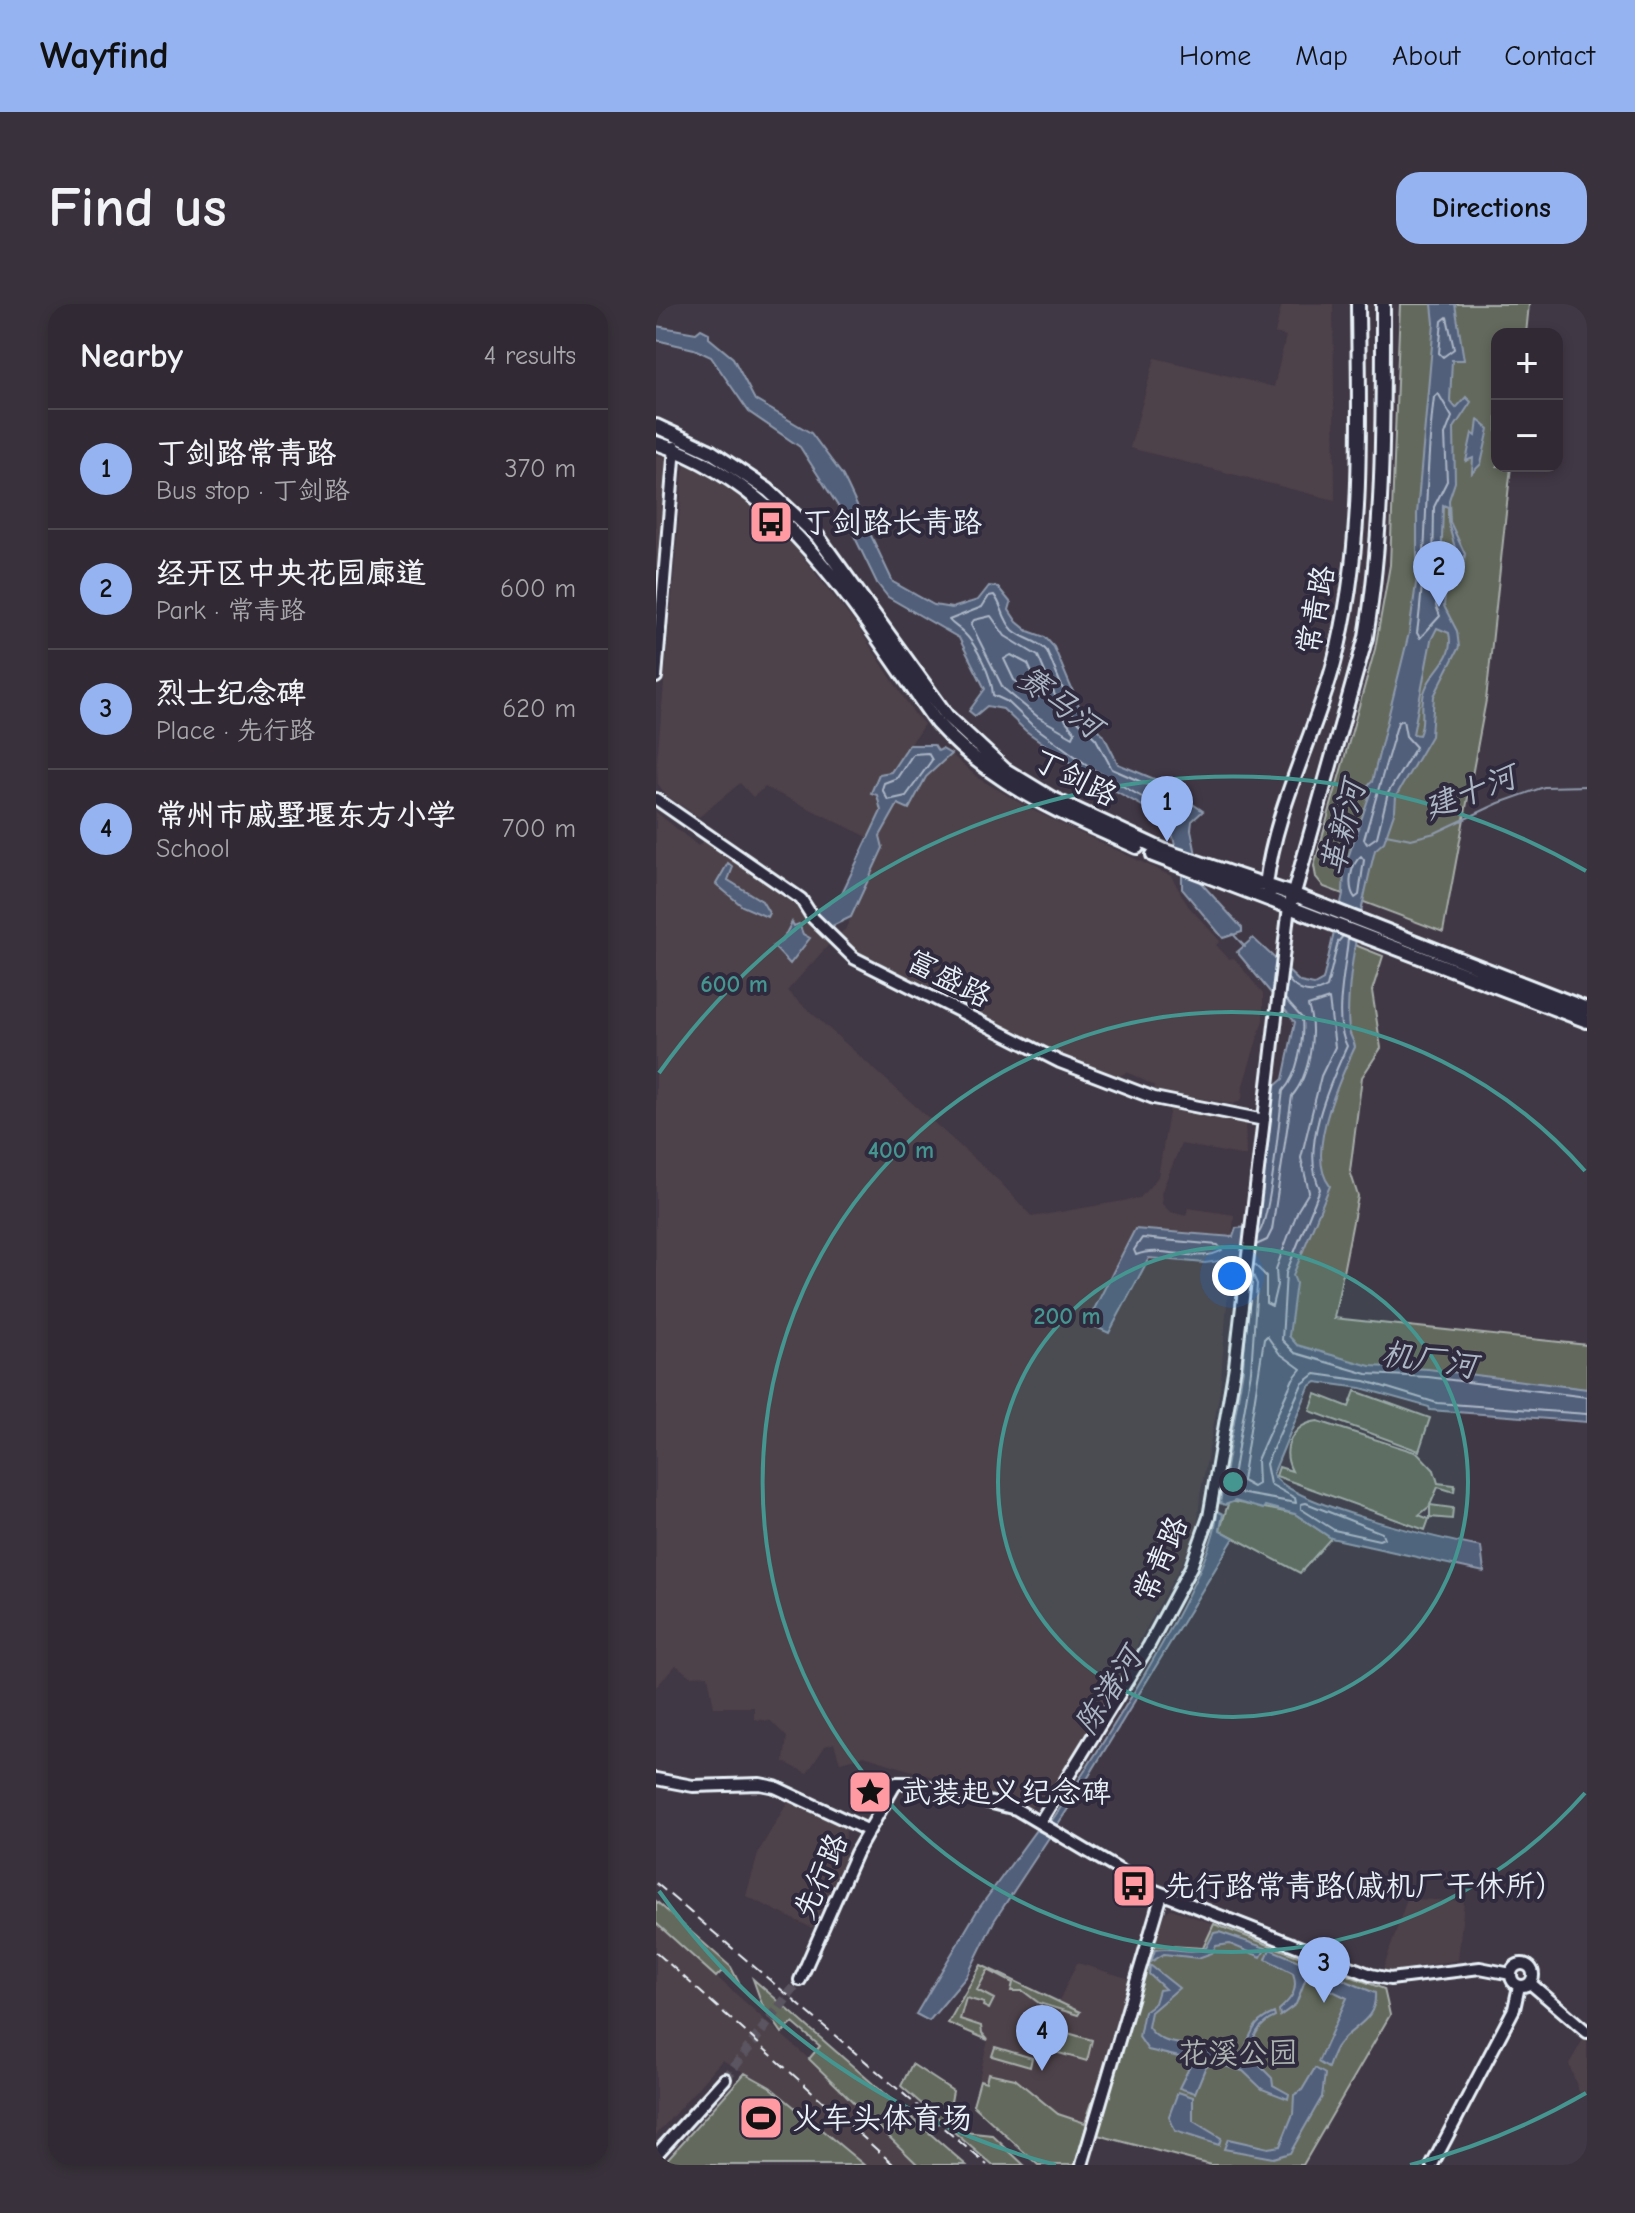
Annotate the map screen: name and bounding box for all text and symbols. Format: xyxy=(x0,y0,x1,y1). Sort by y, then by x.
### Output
text: Wayfind xyxy=(40,34,169,78)
text: Home xyxy=(1179,40,1251,72)
text: Map xyxy=(1295,40,1348,72)
text: About xyxy=(1392,40,1460,72)
text: Contact xyxy=(1504,40,1595,72)
button: Directions xyxy=(1396,172,1587,244)
text: Find us xyxy=(48,176,227,240)
map controls xyxy=(1491,328,1563,472)
button: + xyxy=(1491,328,1563,400)
text: Nearby xyxy=(80,336,183,376)
text: 4 results xyxy=(484,341,576,371)
button: − xyxy=(1491,400,1563,472)
text: 丁剑路常青路 xyxy=(156,436,336,471)
text: 1 xyxy=(101,454,111,484)
text: 370 m xyxy=(505,454,576,484)
text: Bus stop · 丁剑路 xyxy=(156,476,350,506)
bus stop icon: 丁剑路长青路 xyxy=(747,498,795,546)
place label: 丁剑路长青路 xyxy=(802,505,982,540)
pin: 2 xyxy=(1413,541,1465,607)
text: 经开区中央花园廊道 xyxy=(156,556,426,591)
street label: 常青路 xyxy=(1290,562,1342,658)
text: 2 xyxy=(100,574,112,604)
text: 600 m xyxy=(500,574,576,604)
text: Park · 常青路 xyxy=(156,596,306,626)
water label: 赛马河 xyxy=(1011,658,1113,749)
text: 烈士纪念碑 xyxy=(156,676,306,711)
text: 3 xyxy=(100,694,112,724)
text: 620 m xyxy=(502,694,576,724)
text: Place · 先行路 xyxy=(156,716,315,746)
street label: 丁剑路 xyxy=(1027,742,1123,814)
water label: 建十河 xyxy=(1419,756,1526,826)
water label: 革新河 xyxy=(1313,772,1374,879)
pin: 1 xyxy=(1141,776,1193,842)
text: 常州市戚墅堰东方小学 xyxy=(156,798,456,833)
text: 4 xyxy=(100,814,112,844)
text: 700 m xyxy=(502,814,576,844)
text: School xyxy=(156,834,230,864)
street label: 富盛路 xyxy=(901,943,997,1015)
text: 600 m xyxy=(700,970,768,998)
text: 400 m xyxy=(868,1136,934,1164)
your location xyxy=(1212,1256,1252,1296)
text: 200 m xyxy=(1033,1302,1101,1330)
water label: 机厂河 xyxy=(1379,1335,1484,1386)
centre of rings xyxy=(1219,1468,1247,1496)
street label: 常青路 xyxy=(1127,1511,1195,1607)
water label: 陈渚河 xyxy=(1066,1636,1152,1741)
place icon: 武装起义纪念碑 xyxy=(846,1768,894,1816)
place label: 武装起义纪念碑 xyxy=(901,1775,1111,1810)
street label: 先行路 xyxy=(787,1828,855,1924)
bus stop icon: 先行路常青路(戚机厂干休所) xyxy=(1110,1862,1158,1910)
place label: 先行路常青路(戚机厂干休所) xyxy=(1165,1869,1546,1904)
pin: 3 xyxy=(1298,1937,1350,2003)
pin: 4 xyxy=(1016,2005,1068,2071)
park label: 花溪公园 xyxy=(1178,2036,1298,2071)
sports icon: 火车头体育场 xyxy=(737,2094,785,2142)
place label: 火车头体育场 xyxy=(792,2101,972,2136)

